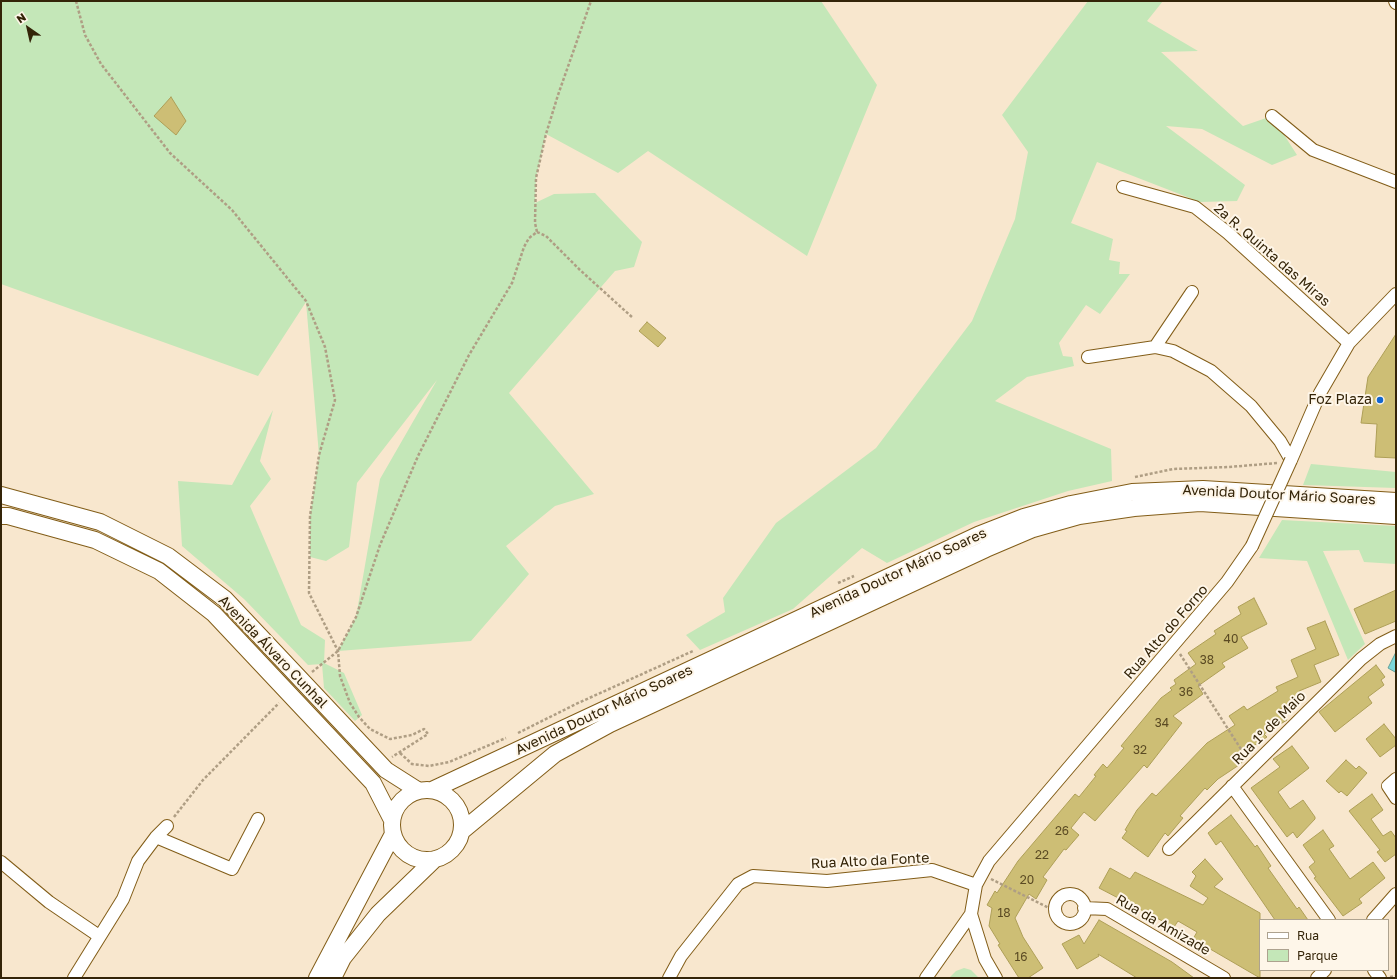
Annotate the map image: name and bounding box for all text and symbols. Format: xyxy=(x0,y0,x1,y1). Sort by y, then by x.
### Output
north arrow xyxy=(8,8,48,48)
text: N xyxy=(14,10,28,25)
street label: 2ª R. Quinta das Miras xyxy=(1210,200,1334,310)
place label: Foz Plaza xyxy=(1308,392,1372,408)
marker: Foz Plaza xyxy=(1375,395,1385,405)
street label: Avenida Doutor Mário Soares xyxy=(1182,482,1376,508)
street label: Avenida Doutor Mário Soares xyxy=(807,525,989,621)
street label: Rua Alto do Forno xyxy=(1120,581,1212,683)
street label: Avenida Álvaro Cunhal xyxy=(215,592,331,712)
house number: 40 xyxy=(1224,632,1238,646)
house number: 38 xyxy=(1200,653,1214,667)
street label: Avenida Doutor Mário Soares xyxy=(513,662,695,758)
house number: 36 xyxy=(1179,685,1193,699)
street label: Rua 1º de Maio xyxy=(1229,688,1309,768)
house number: 34 xyxy=(1155,716,1169,730)
house number: 32 xyxy=(1133,743,1147,757)
house number: 26 xyxy=(1055,824,1069,838)
house number: 22 xyxy=(1035,848,1049,862)
street label: Rua Alto da Fonte xyxy=(810,850,930,872)
house number: 20 xyxy=(1020,873,1034,887)
street label: Rua da Amizade xyxy=(1113,891,1213,959)
house number: 18 xyxy=(997,906,1011,920)
legend xyxy=(1259,919,1389,971)
text: Rua xyxy=(1297,928,1319,943)
text: Parque xyxy=(1297,948,1338,963)
house number: 16 xyxy=(1014,950,1028,964)

